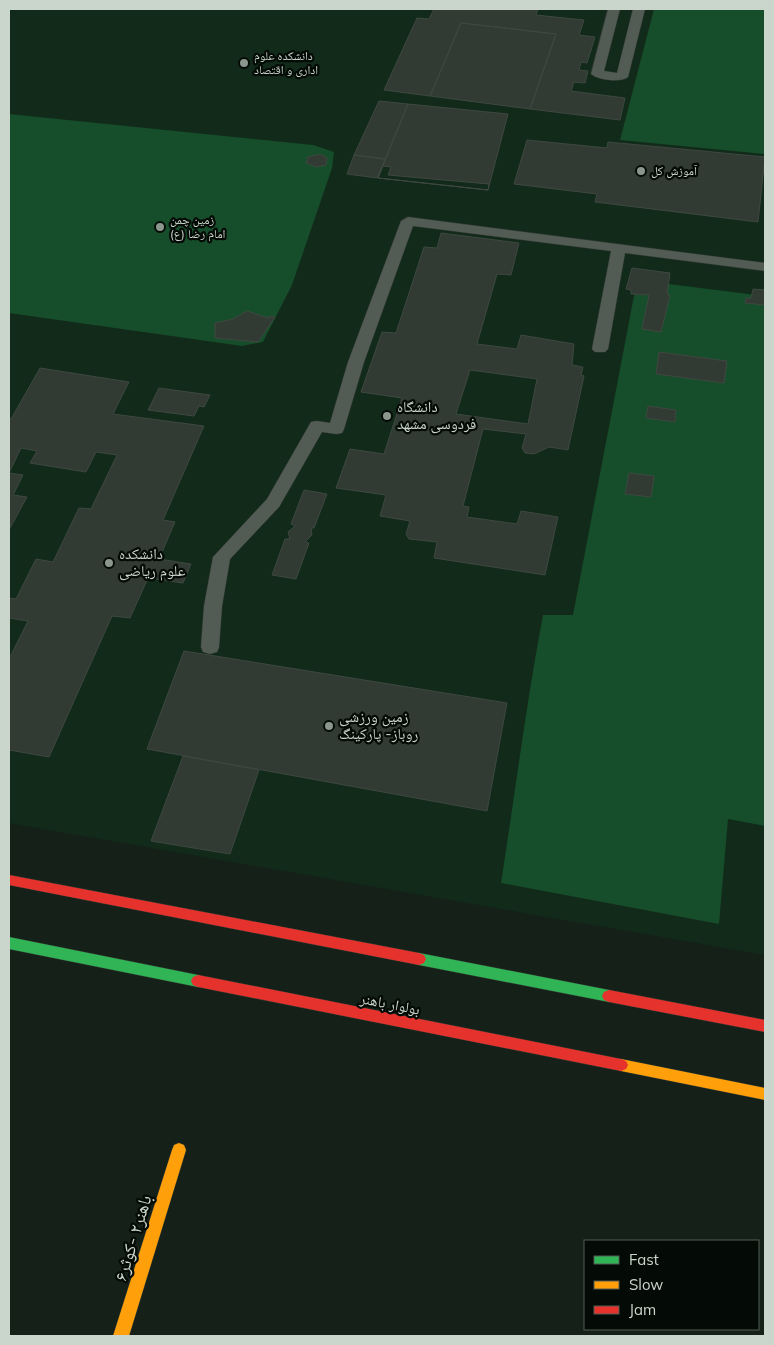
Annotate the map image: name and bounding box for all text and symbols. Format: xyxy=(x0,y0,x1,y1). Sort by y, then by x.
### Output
place label: دانشکده علوم اداری و اقتصاد xyxy=(254,48,318,77)
marker: دانشکده علوم اداری و اقتصاد xyxy=(238,57,250,69)
place label: آموزش کل xyxy=(651,163,698,178)
marker: آموزش کل xyxy=(635,165,647,177)
place label: زمین چمن امام رضا (ع) xyxy=(170,212,226,242)
marker: زمین چمن امام رضا (ع) xyxy=(154,221,166,233)
place label: دانشگاه فردوسی مشهد xyxy=(397,397,476,434)
marker: دانشگاه فردوسی مشهد xyxy=(381,410,393,422)
place label: دانشکده علوم ریاضی xyxy=(119,544,186,581)
marker: دانشکده علوم ریاضی xyxy=(103,557,115,569)
place label: زمین ورزشی روباز- پارکینگ xyxy=(339,707,418,743)
marker: زمین ورزشی روباز- پارکینگ xyxy=(323,720,335,732)
street label: بولوار باهنر xyxy=(358,988,422,1019)
street label: باهنر۲ -کوثر۶ xyxy=(108,1192,157,1284)
legend xyxy=(584,1240,759,1330)
text: Fast xyxy=(629,1250,659,1269)
text: Slow xyxy=(629,1275,663,1294)
text: Jam xyxy=(629,1300,656,1319)

